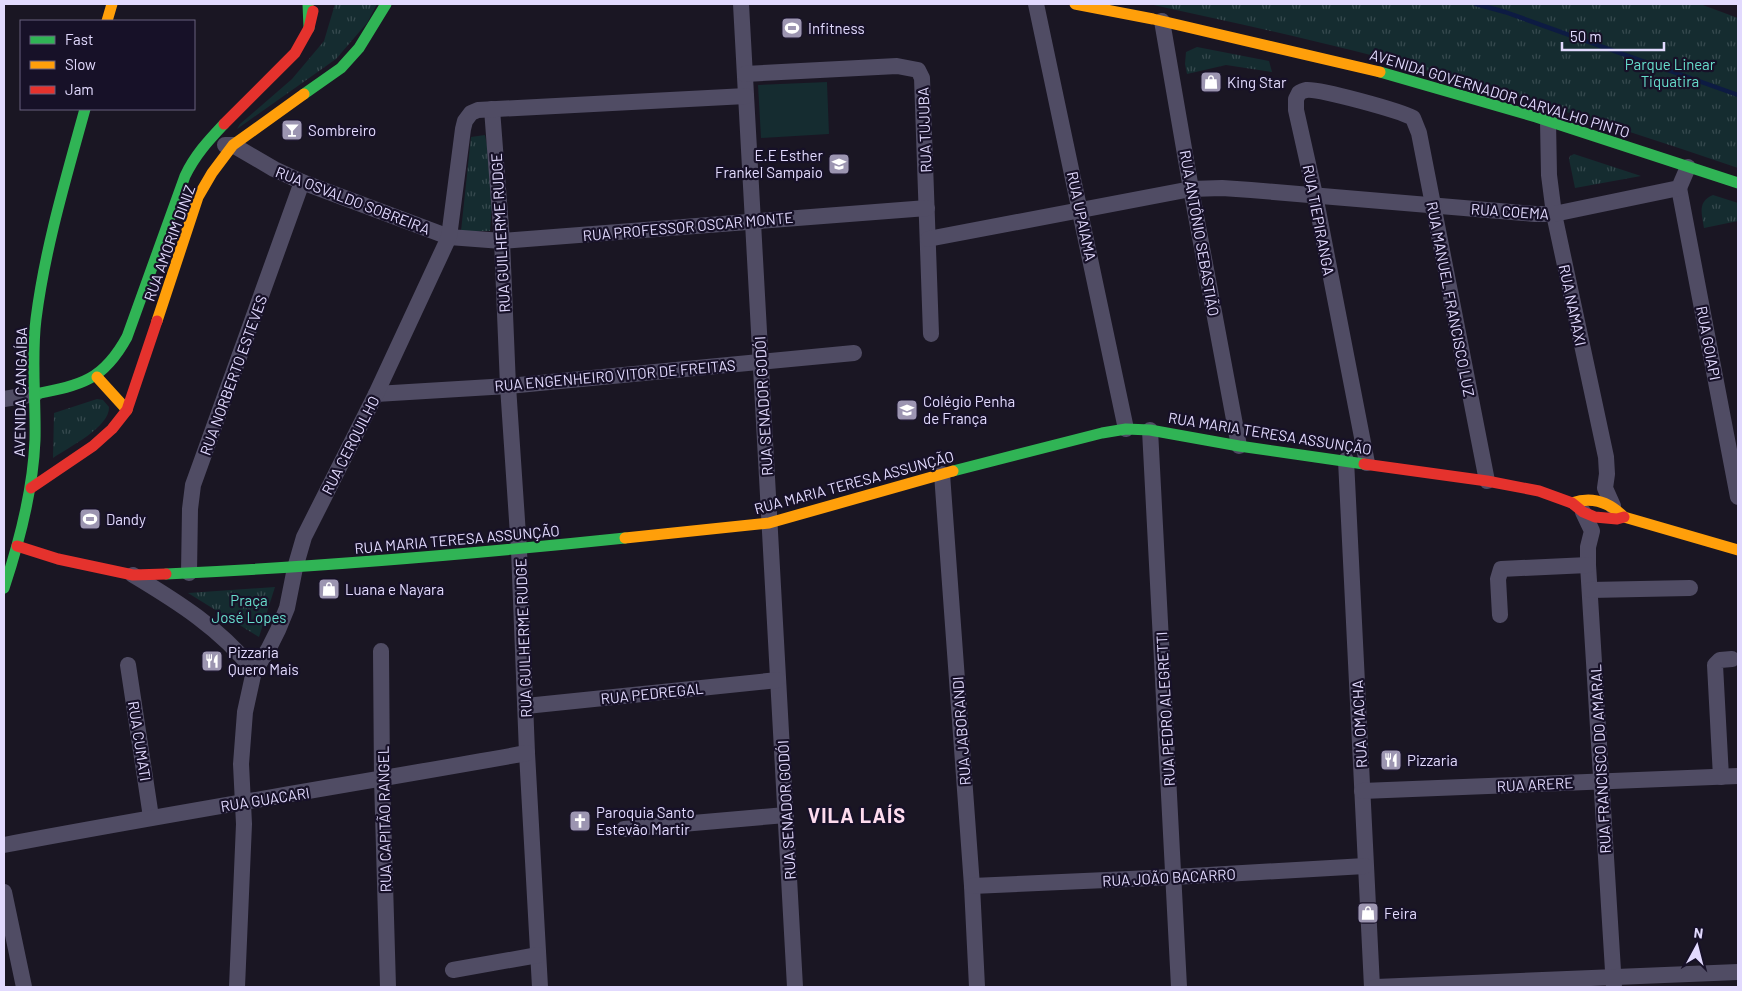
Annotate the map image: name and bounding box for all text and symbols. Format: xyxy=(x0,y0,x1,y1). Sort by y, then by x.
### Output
sports icon: Infitness xyxy=(780,16,804,40)
place label: Infitness xyxy=(808,19,865,37)
legend xyxy=(20,20,195,110)
scale bar xyxy=(1562,20,1664,52)
text: 50 m xyxy=(1570,27,1602,45)
text: Fast xyxy=(65,30,93,48)
street label: AVENIDA GOVERNADOR CARVALHO PINTO xyxy=(1368,45,1632,141)
text: Slow xyxy=(65,55,96,73)
park label: Parque Linear Tiquatira xyxy=(1625,55,1716,90)
shop icon: King Star xyxy=(1199,70,1223,94)
place label: King Star xyxy=(1227,73,1287,91)
text: Jam xyxy=(65,80,94,98)
street label: RUA TUJUBA xyxy=(914,87,934,173)
bar icon: Sombreiro xyxy=(280,118,304,142)
place label: Sombreiro xyxy=(308,121,376,139)
place label: E.E Esther Frankel Sampaio xyxy=(715,146,824,181)
street label: RUA ANTÔNIO SEBASTIÃO xyxy=(1177,149,1223,317)
school or university icon: E.E Esther Frankel Sampaio xyxy=(827,152,851,176)
street label: RUA GUILHERME RUDGE xyxy=(487,153,513,313)
street label: RUA OSVALDO SOBREIRA xyxy=(273,162,433,238)
street label: RUA TIEPIRANGA xyxy=(1299,163,1339,277)
street label: RUA UPAIAMA xyxy=(1064,170,1100,262)
street label: RUA AMORIM DINIZ xyxy=(140,182,198,304)
street label: RUA COEMA xyxy=(1470,199,1550,223)
street label: RUA MANUEL FRANCISCO LUZ xyxy=(1423,200,1479,398)
street label: RUA PROFESSOR OSCAR MONTE xyxy=(582,208,794,244)
street label: RUA NAMAXI xyxy=(1556,263,1590,347)
street label: RUA NORBERTO ESTEVES xyxy=(196,292,270,458)
street label: RUA GOIAPI xyxy=(1693,304,1725,382)
street label: AVENIDA CANGAÍBA xyxy=(10,327,30,457)
street label: RUA SENADOR GODÓI xyxy=(750,336,776,476)
street label: RUA ENGENHEIRO VITOR DE FREITAS xyxy=(494,355,736,395)
place label: Colégio Penha de França xyxy=(923,392,1015,427)
street label: RUA CERQUILHO xyxy=(317,393,383,497)
school or university icon: Colégio Penha de França xyxy=(895,398,919,422)
street label: RUA MARIA TERESA ASSUNÇÃO xyxy=(1167,408,1373,458)
street label: RUA MARIA TERESA ASSUNÇÃO xyxy=(752,447,956,517)
sports icon: Dandy xyxy=(78,507,102,531)
place label: Dandy xyxy=(106,510,146,528)
street label: RUA MARIA TERESA ASSUNÇÃO xyxy=(354,521,560,557)
street label: RUA GUILHERME RUDGE xyxy=(511,558,535,718)
shop icon: Luana e Nayara xyxy=(317,577,341,601)
place label: Luana e Nayara xyxy=(345,580,444,598)
park label: Praça José Lopes xyxy=(212,591,287,626)
street label: RUA PEDRO ALEGRETTI xyxy=(1152,631,1178,787)
place label: Pizzaria Quero Mais xyxy=(228,643,299,678)
restaurant icon: Pizzaria Quero Mais xyxy=(200,649,224,673)
street label: RUA FRANCISCO DO AMARAL xyxy=(1586,664,1614,854)
street label: RUA JABORANDI xyxy=(948,676,974,786)
street label: RUA PEDREGAL xyxy=(600,679,704,707)
street label: RUA OMACHA xyxy=(1348,680,1370,768)
street label: RUA CUMATI xyxy=(125,700,155,782)
street label: RUA SENADOR GODÓI xyxy=(773,740,799,880)
street label: RUA CAPITÃO RANGEL xyxy=(374,746,394,892)
restaurant icon: Pizzaria xyxy=(1379,748,1403,772)
place label: Pizzaria xyxy=(1407,751,1458,769)
street label: RUA ARERE xyxy=(1496,773,1574,795)
street label: RUA GUACARI xyxy=(219,783,311,815)
place label: Paroquia Santo Estevão Martir xyxy=(596,803,695,838)
district label: VILA LAÍS xyxy=(808,803,906,827)
church icon: Paroquia Santo Estevão Martir xyxy=(568,809,592,833)
street label: RUA JOÃO BACARRO xyxy=(1102,865,1236,889)
shop icon: Feira xyxy=(1356,901,1380,925)
place label: Feira xyxy=(1384,904,1417,922)
north arrow xyxy=(1672,921,1722,971)
text: N xyxy=(1693,924,1704,942)

